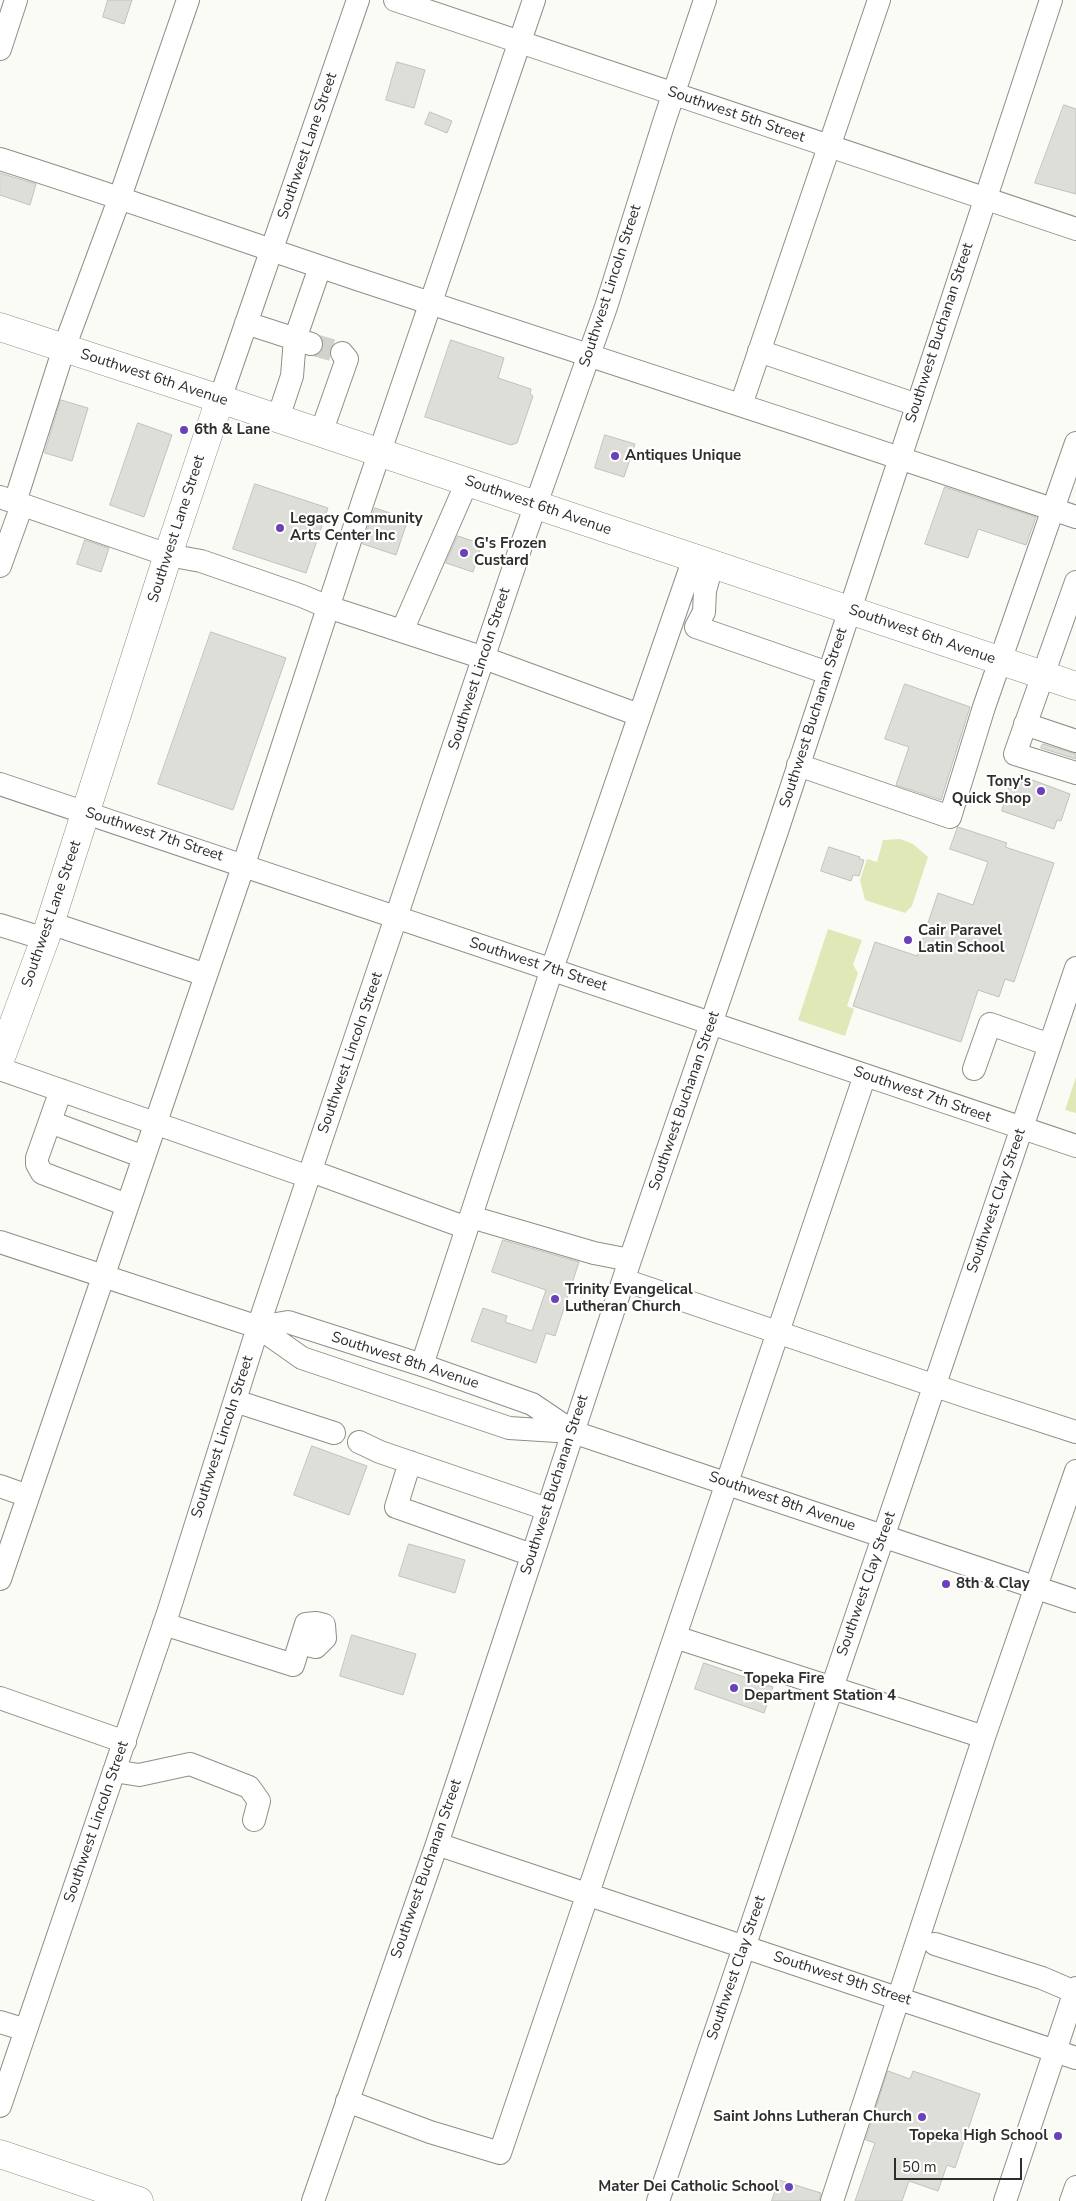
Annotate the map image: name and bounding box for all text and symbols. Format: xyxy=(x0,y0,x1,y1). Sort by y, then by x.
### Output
street label: Southwest Lane Street xyxy=(274,70,342,222)
street label: Southwest 5th Street xyxy=(665,83,807,147)
street label: Southwest Lincoln Street xyxy=(576,203,646,369)
street label: Southwest Buchanan Street xyxy=(902,241,978,425)
street label: Southwest 6th Avenue xyxy=(78,346,230,410)
place label: 6th & Lane xyxy=(194,421,270,439)
marker: 6th & Lane xyxy=(178,424,190,436)
place label: Antiques Unique xyxy=(625,447,741,465)
marker: Antiques Unique xyxy=(609,450,621,462)
street label: Southwest Lane Street xyxy=(145,453,209,605)
street label: Southwest 6th Avenue xyxy=(462,472,614,540)
place label: Legacy Community Arts Center Inc xyxy=(290,510,423,545)
marker: Legacy Community Arts Center Inc xyxy=(274,522,286,534)
place label: G's Frozen Custard xyxy=(474,535,546,570)
marker: G's Frozen Custard xyxy=(458,547,470,559)
street label: Southwest Lincoln Street xyxy=(445,586,515,752)
street label: Southwest 6th Avenue xyxy=(846,601,998,669)
street label: Southwest Buchanan Street xyxy=(776,626,852,810)
place label: Tony's Quick Shop xyxy=(952,773,1031,808)
marker: Tony's Quick Shop xyxy=(1035,785,1047,797)
street label: Southwest 7th Street xyxy=(83,804,225,866)
street label: Southwest Lane Street xyxy=(18,838,86,990)
place label: Cair Paravel Latin School xyxy=(918,922,1004,957)
street label: Southwest 7th Street xyxy=(467,934,609,996)
marker: Cair Paravel Latin School xyxy=(902,934,914,946)
street label: Southwest Lincoln Street xyxy=(315,970,387,1136)
street label: Southwest Buchanan Street xyxy=(646,1009,724,1193)
street label: Southwest 7th Street xyxy=(851,1063,993,1127)
street label: Southwest Clay Street xyxy=(964,1127,1030,1275)
place label: Trinity Evangelical Lutheran Church xyxy=(565,1281,693,1316)
marker: Trinity Evangelical Lutheran Church xyxy=(549,1293,561,1305)
street label: Southwest 8th Avenue xyxy=(329,1329,481,1393)
street label: Southwest Lincoln Street xyxy=(188,1354,258,1520)
street label: Southwest Buchanan Street xyxy=(517,1393,593,1577)
street label: Southwest 8th Avenue xyxy=(706,1468,858,1536)
street label: Southwest Clay Street xyxy=(834,1510,900,1658)
place label: 8th & Clay xyxy=(956,1575,1030,1593)
marker: 8th & Clay xyxy=(940,1578,952,1590)
place label: Topeka Fire Department Station 4 xyxy=(744,1670,896,1705)
marker: Topeka Fire Department Station 4 xyxy=(728,1682,740,1694)
street label: Southwest Lincoln Street xyxy=(61,1739,133,1905)
street label: Southwest Buchanan Street xyxy=(388,1777,466,1961)
street label: Southwest Clay Street xyxy=(704,1894,770,2042)
street label: Southwest 9th Street xyxy=(771,1948,913,2010)
place label: Saint Johns Lutheran Church xyxy=(713,2108,912,2126)
marker: Saint Johns Lutheran Church xyxy=(916,2111,928,2123)
place label: Topeka High School xyxy=(909,2127,1048,2145)
marker: Topeka High School xyxy=(1052,2130,1064,2142)
scale bar xyxy=(896,2148,1024,2180)
text: 50 m xyxy=(902,2157,937,2177)
place label: Mater Dei Catholic School xyxy=(598,2178,779,2196)
marker: Mater Dei Catholic School xyxy=(783,2181,795,2193)

